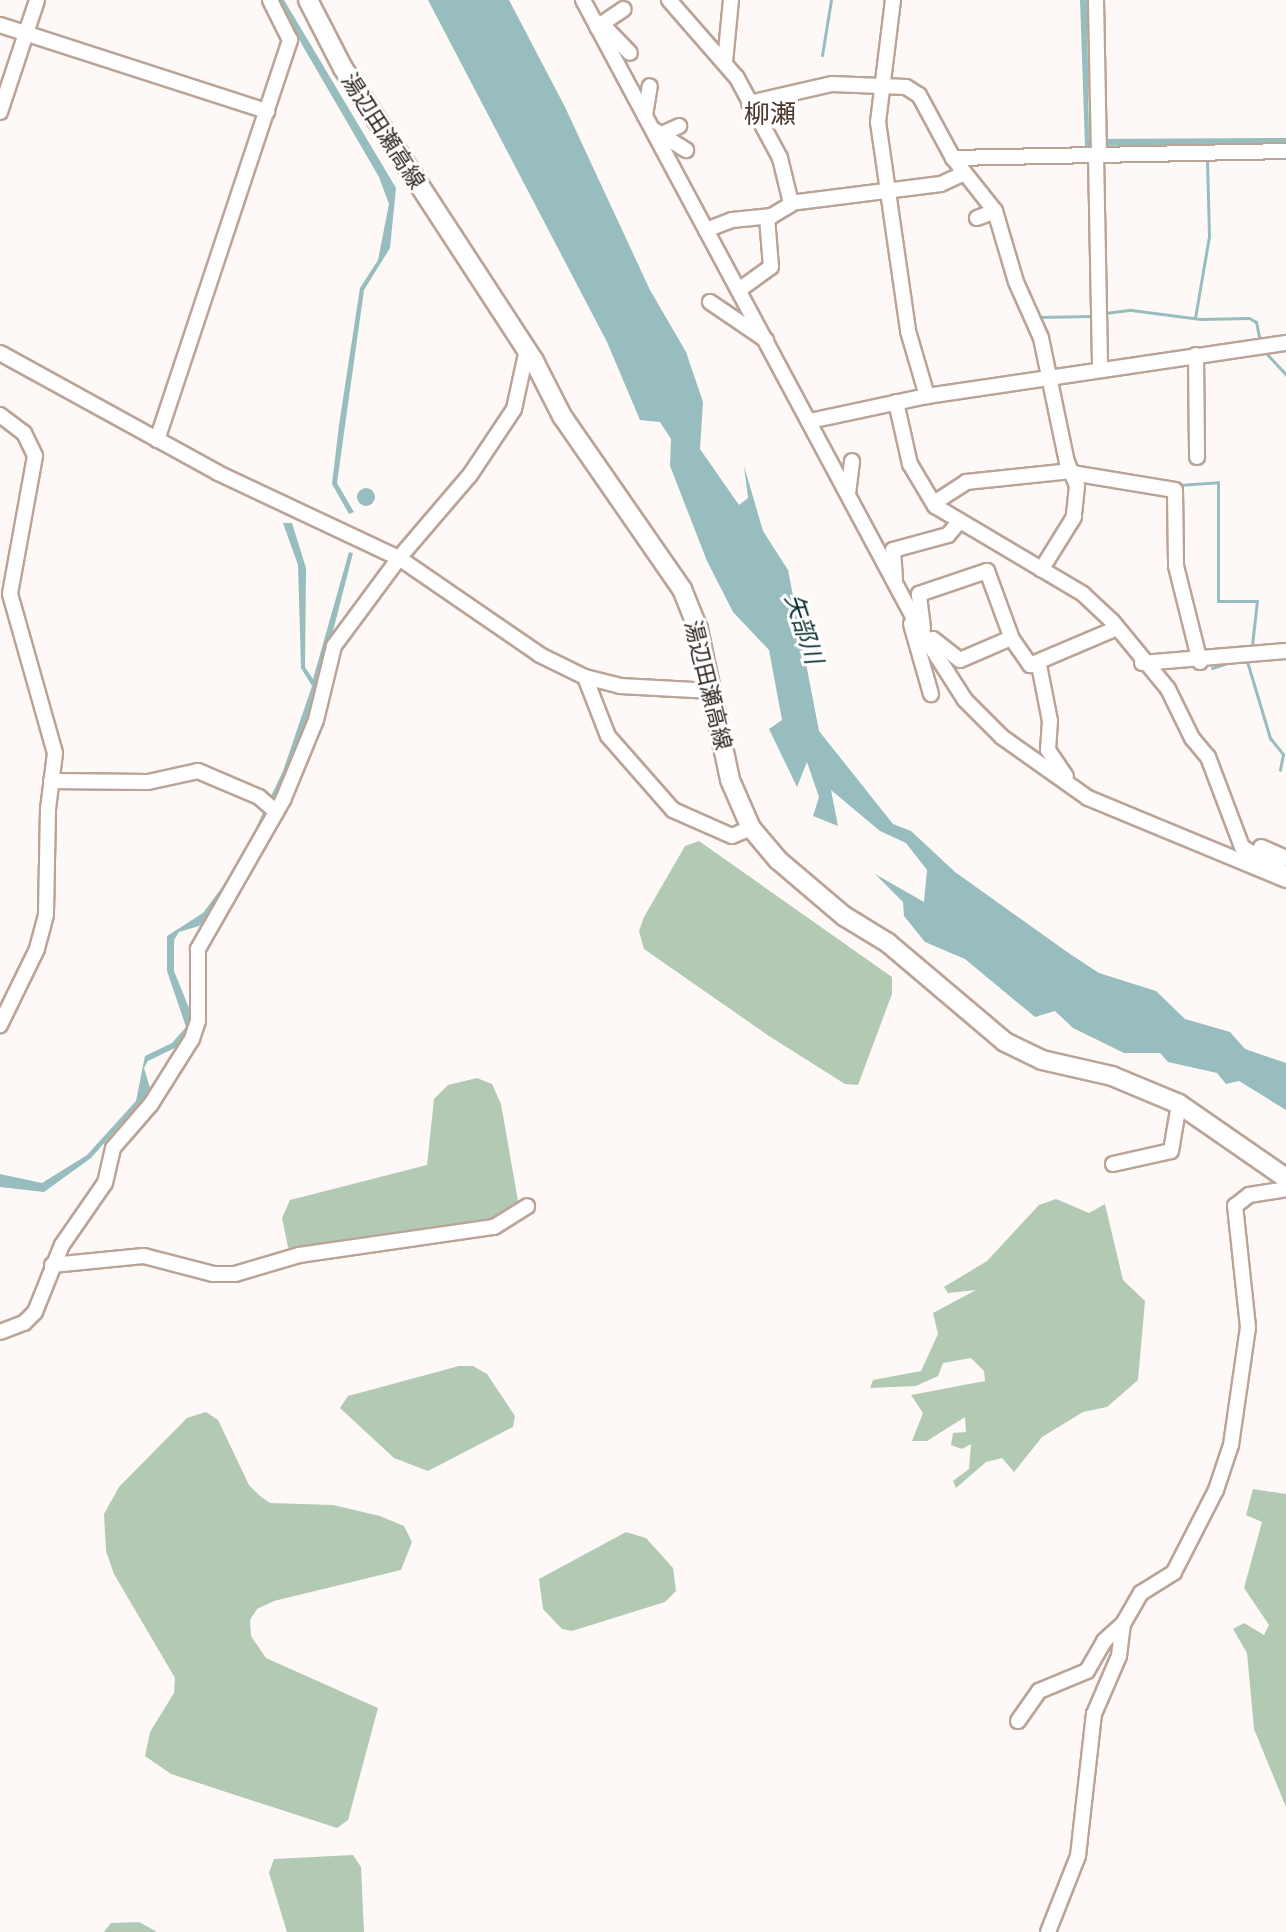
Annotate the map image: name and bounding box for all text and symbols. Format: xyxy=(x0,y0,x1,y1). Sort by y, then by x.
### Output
street label: 湯辺田瀬高線 xyxy=(336,68,430,194)
district label: 柳瀬 xyxy=(744,99,796,131)
water label: 矢部川 xyxy=(778,590,828,668)
street label: 湯辺田瀬高線 xyxy=(679,618,737,752)

